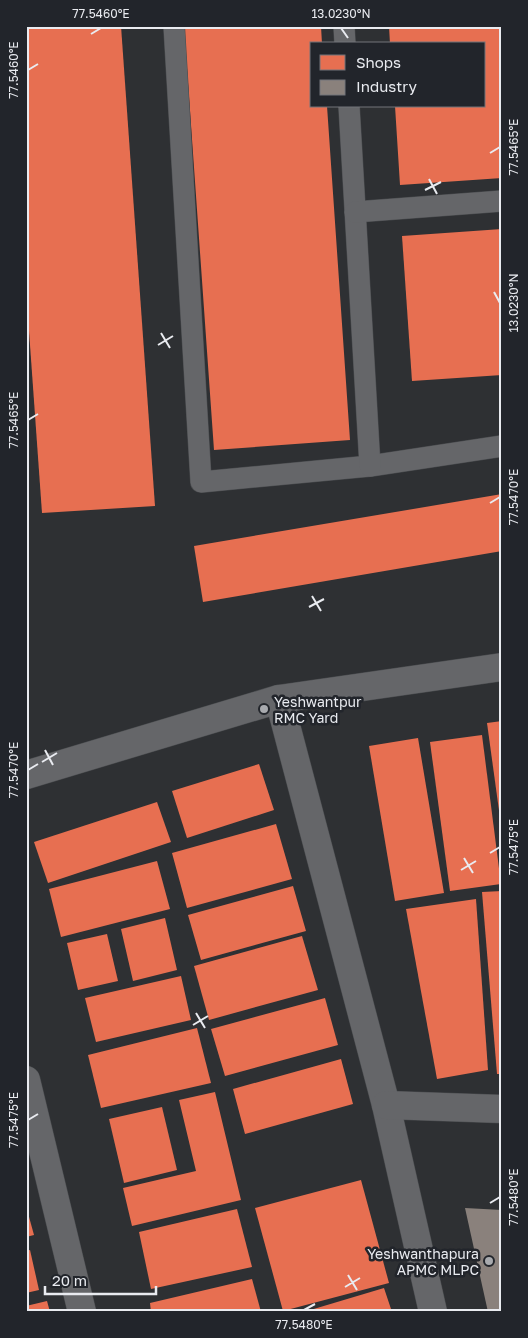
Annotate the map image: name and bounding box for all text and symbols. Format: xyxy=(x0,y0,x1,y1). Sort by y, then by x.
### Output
text: 77.5460°E xyxy=(72,6,130,21)
text: 13.0230°N xyxy=(311,6,371,21)
text: 77.5460°E xyxy=(6,41,21,99)
legend xyxy=(310,42,486,108)
text: Shops xyxy=(356,53,401,71)
text: Industry xyxy=(356,77,417,95)
text: 77.5465°E xyxy=(506,119,521,175)
text: 13.0230°N xyxy=(506,273,521,333)
text: 77.5465°E xyxy=(6,392,21,448)
text: 77.5470°E xyxy=(506,469,521,525)
place label: Yeshwantpur RMC Yard xyxy=(274,693,362,726)
marker: Yeshwantpur RMC Yard xyxy=(258,703,270,715)
text: 77.5470°E xyxy=(6,742,21,798)
text: 77.5475°E xyxy=(506,819,521,875)
text: 77.5475°E xyxy=(6,1092,21,1148)
text: 77.5480°E xyxy=(506,1168,521,1226)
place label: Yeshwanthapura APMC MLPC xyxy=(367,1245,479,1278)
marker: Yeshwanthapura APMC MLPC xyxy=(483,1255,495,1267)
scale bar xyxy=(45,1263,156,1295)
text: 20 m xyxy=(52,1271,87,1289)
text: 77.5480°E xyxy=(275,1317,333,1332)

